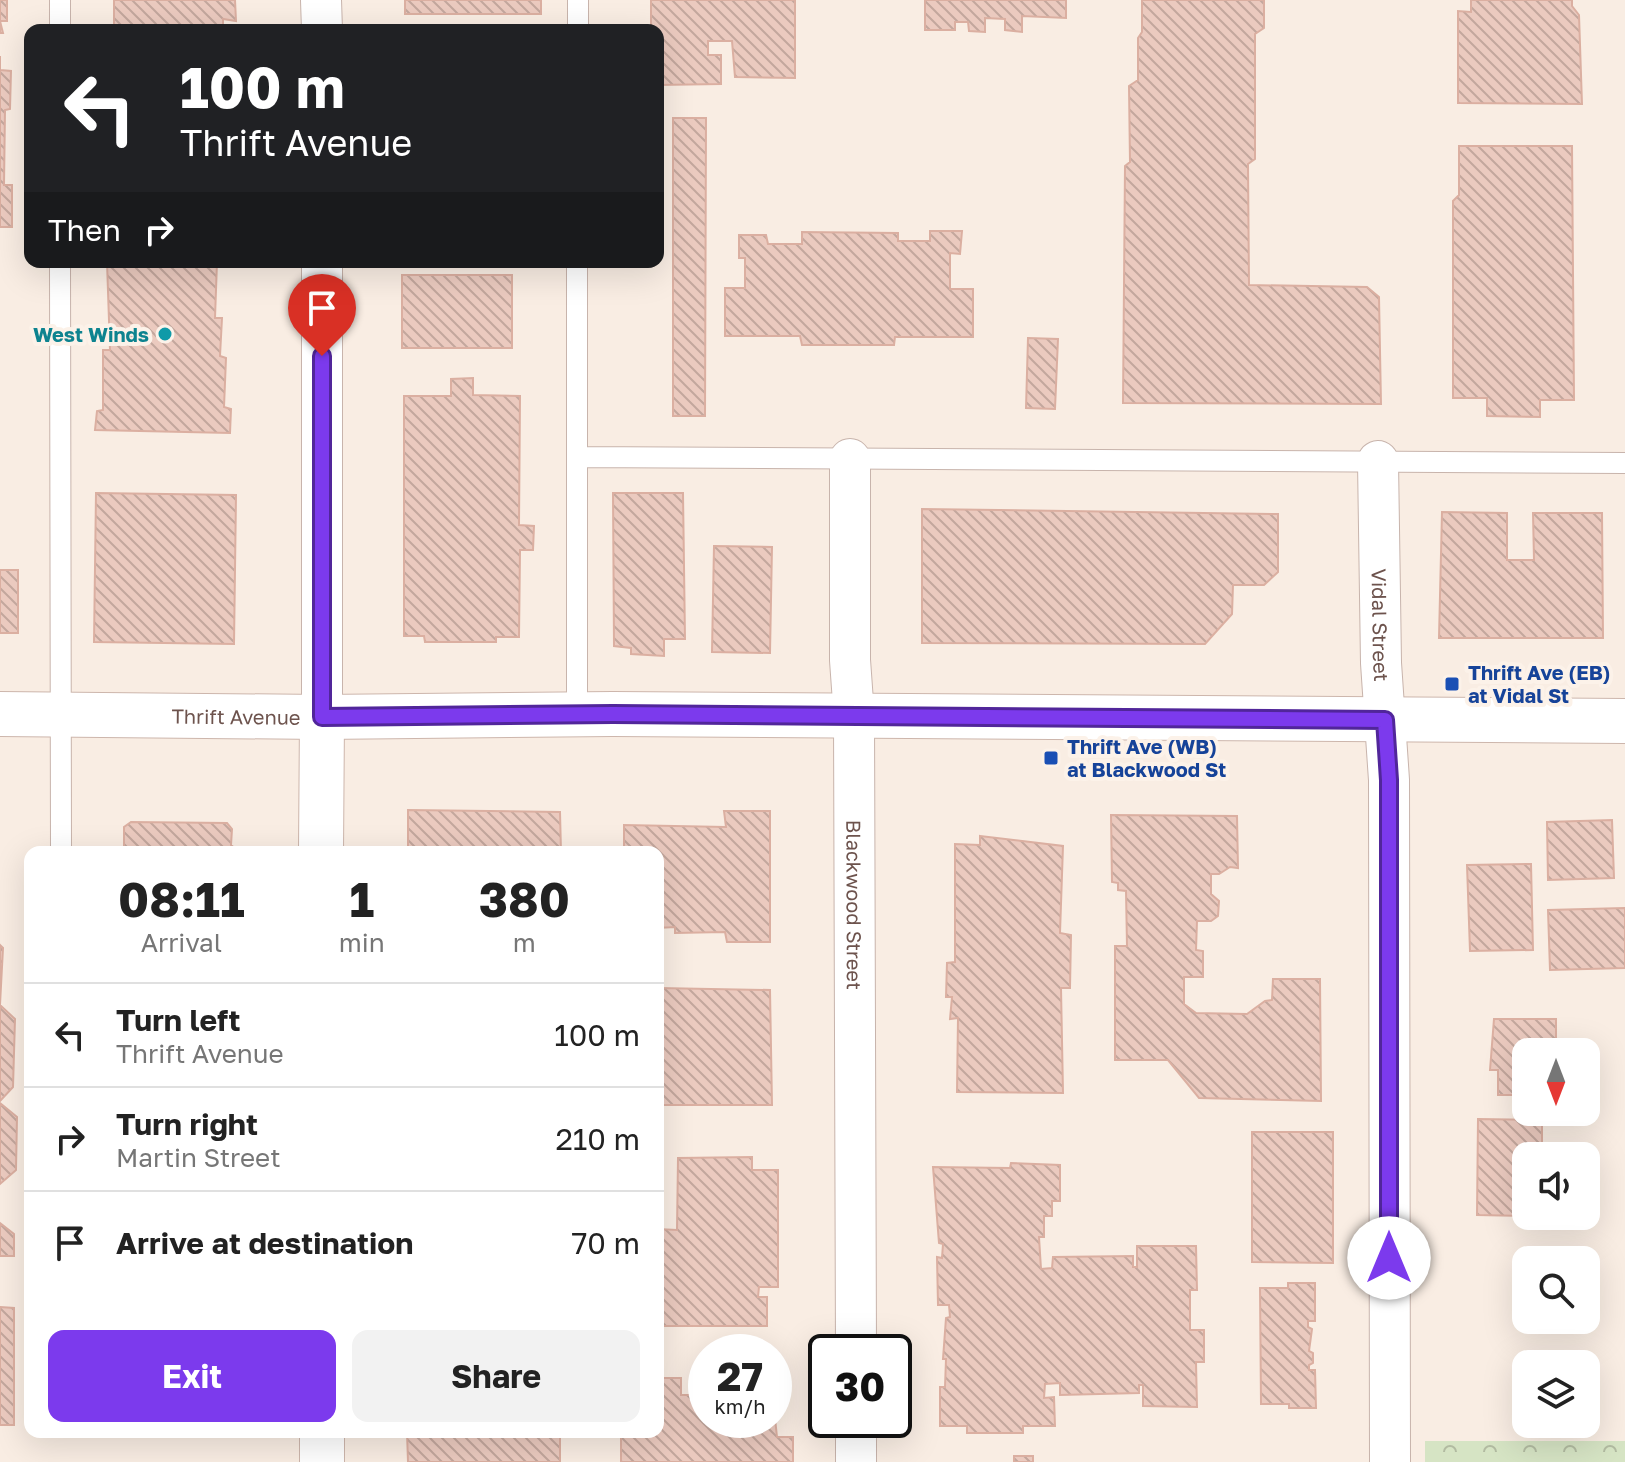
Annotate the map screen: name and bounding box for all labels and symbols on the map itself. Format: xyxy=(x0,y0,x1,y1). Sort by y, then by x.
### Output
pin xyxy=(288,274,356,356)
place label: West Winds xyxy=(33,322,149,346)
marker: West Winds xyxy=(156,325,174,343)
street label: Vidal Street xyxy=(1368,568,1394,682)
place label: Thrift Ave (EB) at Vidal St xyxy=(1468,660,1610,707)
marker: Thrift Ave (EB) at Vidal St xyxy=(1443,675,1461,693)
street label: Thrift Avenue xyxy=(171,704,301,729)
place label: Thrift Ave (WB) at Blackwood St xyxy=(1067,734,1226,781)
marker: Thrift Ave (WB) at Blackwood St xyxy=(1042,749,1060,767)
street label: Blackwood Street xyxy=(842,820,867,990)
north arrow xyxy=(1512,1038,1600,1126)
position arrow xyxy=(1347,1216,1431,1300)
speed limit sign: 30 xyxy=(808,1334,912,1438)

